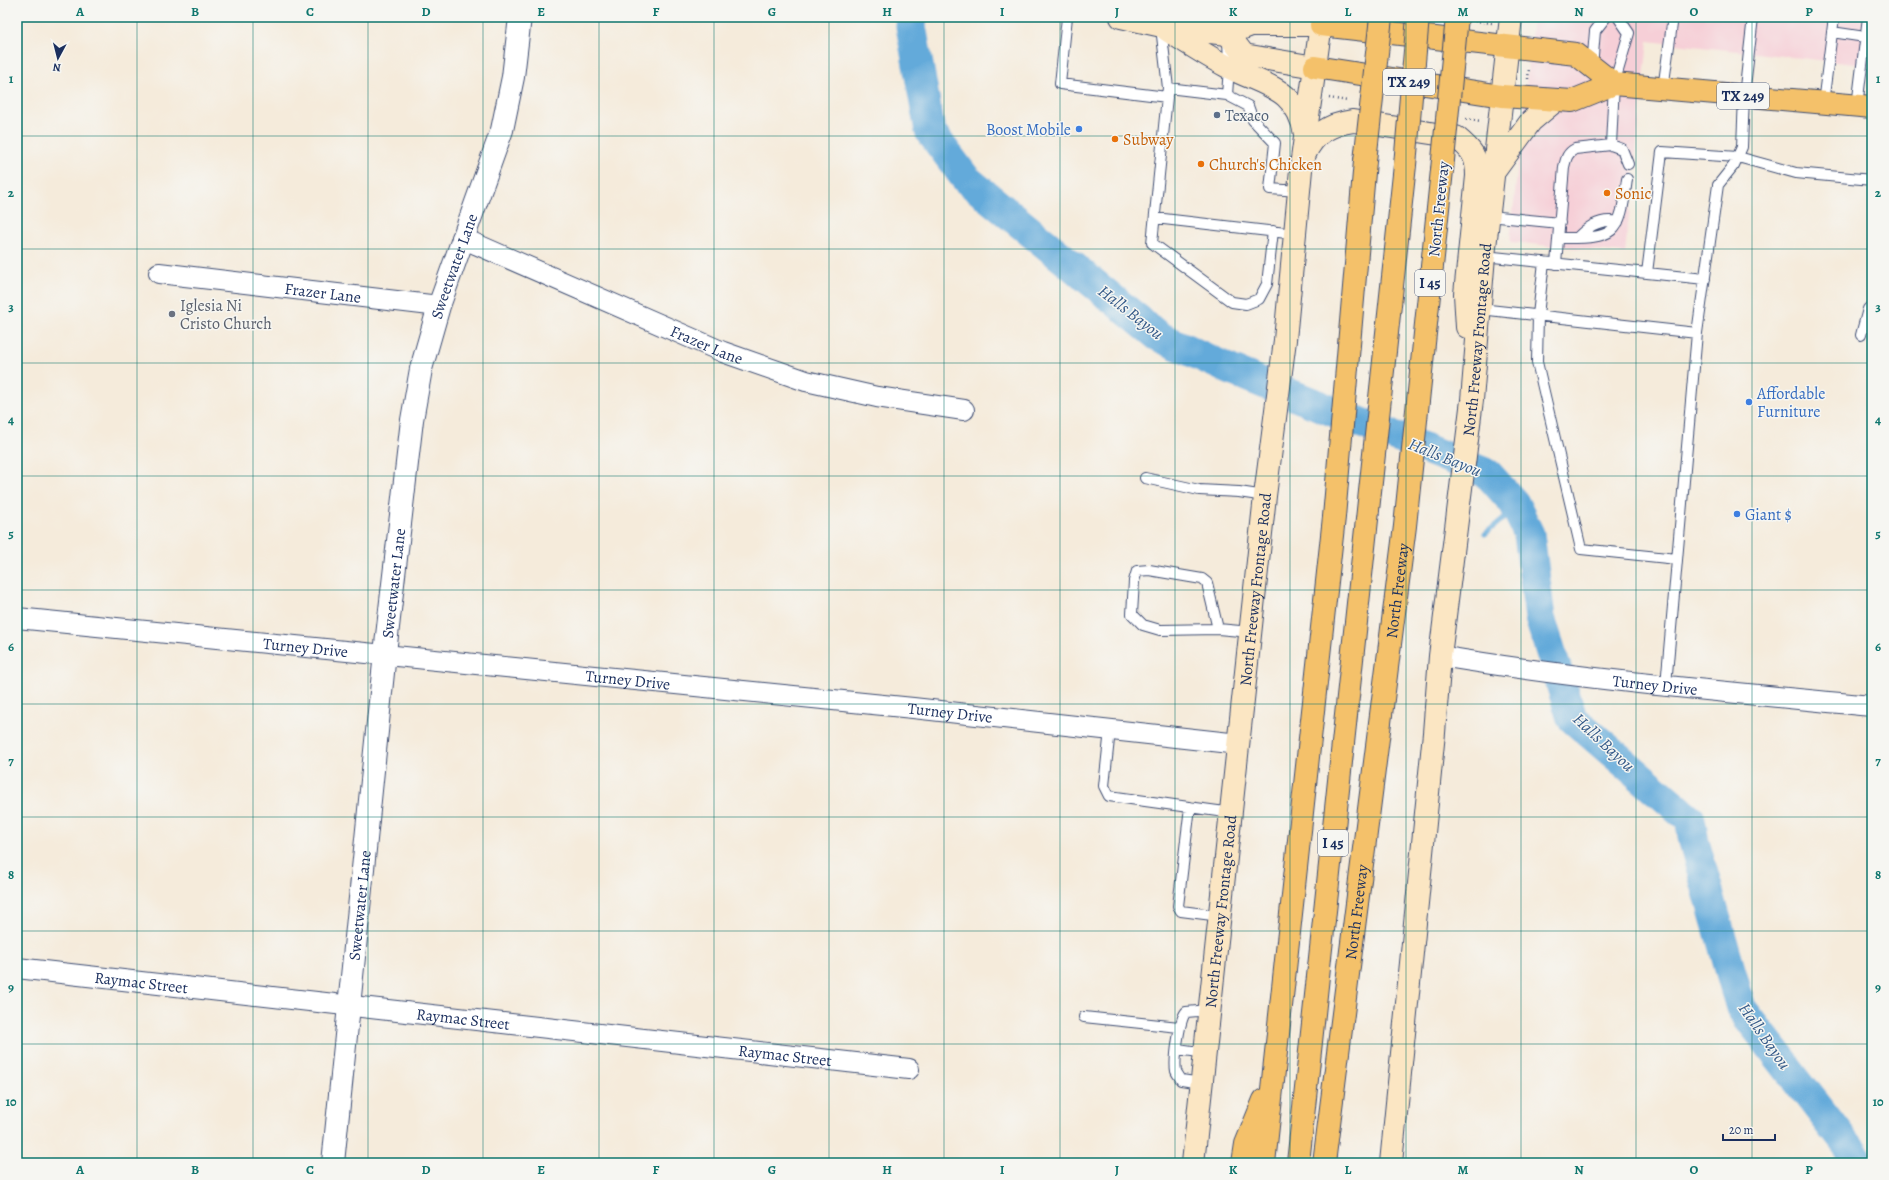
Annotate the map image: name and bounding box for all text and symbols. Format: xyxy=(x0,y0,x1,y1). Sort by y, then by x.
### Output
text: A xyxy=(75,3,85,20)
text: B xyxy=(191,3,199,20)
text: C xyxy=(306,3,314,20)
text: D xyxy=(421,3,431,20)
text: E xyxy=(537,3,545,20)
text: F xyxy=(653,3,660,20)
text: G xyxy=(768,3,776,20)
text: H xyxy=(882,3,892,20)
text: I xyxy=(1000,3,1005,20)
text: J xyxy=(1115,3,1119,20)
text: K xyxy=(1229,3,1238,20)
text: L xyxy=(1345,3,1352,20)
text: M xyxy=(1458,3,1469,20)
text: N xyxy=(1574,3,1584,20)
text: O xyxy=(1690,3,1699,20)
text: P xyxy=(1805,3,1813,20)
north arrow xyxy=(38,38,78,78)
text: N xyxy=(52,59,62,75)
road number: TX 249 xyxy=(1383,69,1435,95)
text: 1 xyxy=(9,70,14,87)
text: 1 xyxy=(1876,70,1881,87)
road number: TX 249 xyxy=(1717,83,1769,109)
place label: Texaco xyxy=(1225,105,1269,127)
marker: Texaco xyxy=(1212,110,1222,120)
place label: Boost Mobile xyxy=(986,119,1071,141)
marker: Boost Mobile xyxy=(1074,124,1084,134)
place label: Subway xyxy=(1123,129,1174,151)
marker: Subway xyxy=(1110,134,1120,144)
place label: Church's Chicken xyxy=(1209,154,1322,176)
marker: Church's Chicken xyxy=(1196,159,1206,169)
street label: North Freeway xyxy=(1423,159,1455,258)
place label: Sonic xyxy=(1615,183,1651,205)
text: 2 xyxy=(8,184,15,201)
text: 2 xyxy=(1875,184,1882,201)
marker: Sonic xyxy=(1602,188,1612,198)
street label: Sweetwater Lane xyxy=(426,211,483,322)
street label: North Freeway Frontage Road xyxy=(1458,241,1497,438)
road number: I 45 xyxy=(1415,270,1445,296)
street label: Frazer Lane xyxy=(283,278,362,309)
water label: Halls Bayou xyxy=(1093,280,1168,345)
place label: Iglesia Ni Cristo Church xyxy=(180,295,272,335)
text: 3 xyxy=(8,298,14,315)
text: 3 xyxy=(1875,298,1881,315)
marker: Iglesia Ni Cristo Church xyxy=(167,309,177,319)
street label: Frazer Lane xyxy=(667,320,746,370)
place label: Affordable Furniture xyxy=(1756,383,1825,423)
marker: Affordable Furniture xyxy=(1744,397,1754,407)
text: 4 xyxy=(8,411,14,428)
text: 4 xyxy=(1875,411,1881,428)
water label: Halls Bayou xyxy=(1405,432,1485,482)
street label: North Freeway Frontage Road xyxy=(1235,491,1277,687)
place label: Giant $ xyxy=(1745,504,1792,526)
marker: Giant $ xyxy=(1732,509,1742,519)
text: 5 xyxy=(8,525,14,542)
text: 5 xyxy=(1875,525,1881,542)
street label: Sweetwater Lane xyxy=(377,527,411,639)
street label: North Freeway xyxy=(1381,541,1415,640)
street label: Turney Drive xyxy=(262,633,349,663)
text: 6 xyxy=(8,638,14,655)
text: 6 xyxy=(1875,638,1881,655)
street label: Turney Drive xyxy=(584,665,671,696)
street label: Turney Drive xyxy=(1611,670,1698,701)
street label: Turney Drive xyxy=(907,698,994,729)
water label: Halls Bayou xyxy=(1568,708,1640,777)
text: 7 xyxy=(8,752,14,769)
text: 7 xyxy=(1875,752,1881,769)
street label: North Freeway Frontage Road xyxy=(1200,814,1243,1009)
road number: I 45 xyxy=(1318,830,1348,856)
street label: Sweetwater Lane xyxy=(344,849,377,962)
street label: North Freeway xyxy=(1340,862,1374,961)
text: 8 xyxy=(8,866,14,883)
text: 8 xyxy=(1875,866,1881,883)
street label: Raymac Street xyxy=(93,967,189,999)
text: 9 xyxy=(8,979,14,996)
text: 9 xyxy=(1875,979,1881,996)
water label: Halls Bayou xyxy=(1733,998,1796,1074)
street label: Raymac Street xyxy=(415,1003,511,1036)
street label: Raymac Street xyxy=(737,1040,833,1072)
text: 10 xyxy=(5,1093,17,1110)
text: 10 xyxy=(1872,1093,1884,1110)
scale bar xyxy=(1723,1116,1775,1142)
text: 20 m xyxy=(1729,1122,1753,1138)
text: A xyxy=(75,1161,85,1178)
text: B xyxy=(191,1161,199,1178)
text: C xyxy=(306,1161,314,1178)
text: D xyxy=(421,1161,431,1178)
text: E xyxy=(537,1161,545,1178)
text: F xyxy=(653,1161,660,1178)
text: G xyxy=(768,1161,776,1178)
text: H xyxy=(882,1161,892,1178)
text: I xyxy=(1000,1161,1005,1178)
text: J xyxy=(1115,1161,1119,1178)
text: K xyxy=(1229,1161,1238,1178)
text: L xyxy=(1345,1161,1352,1178)
text: M xyxy=(1458,1161,1469,1178)
text: N xyxy=(1574,1161,1584,1178)
text: O xyxy=(1690,1161,1699,1178)
text: P xyxy=(1805,1161,1813,1178)

